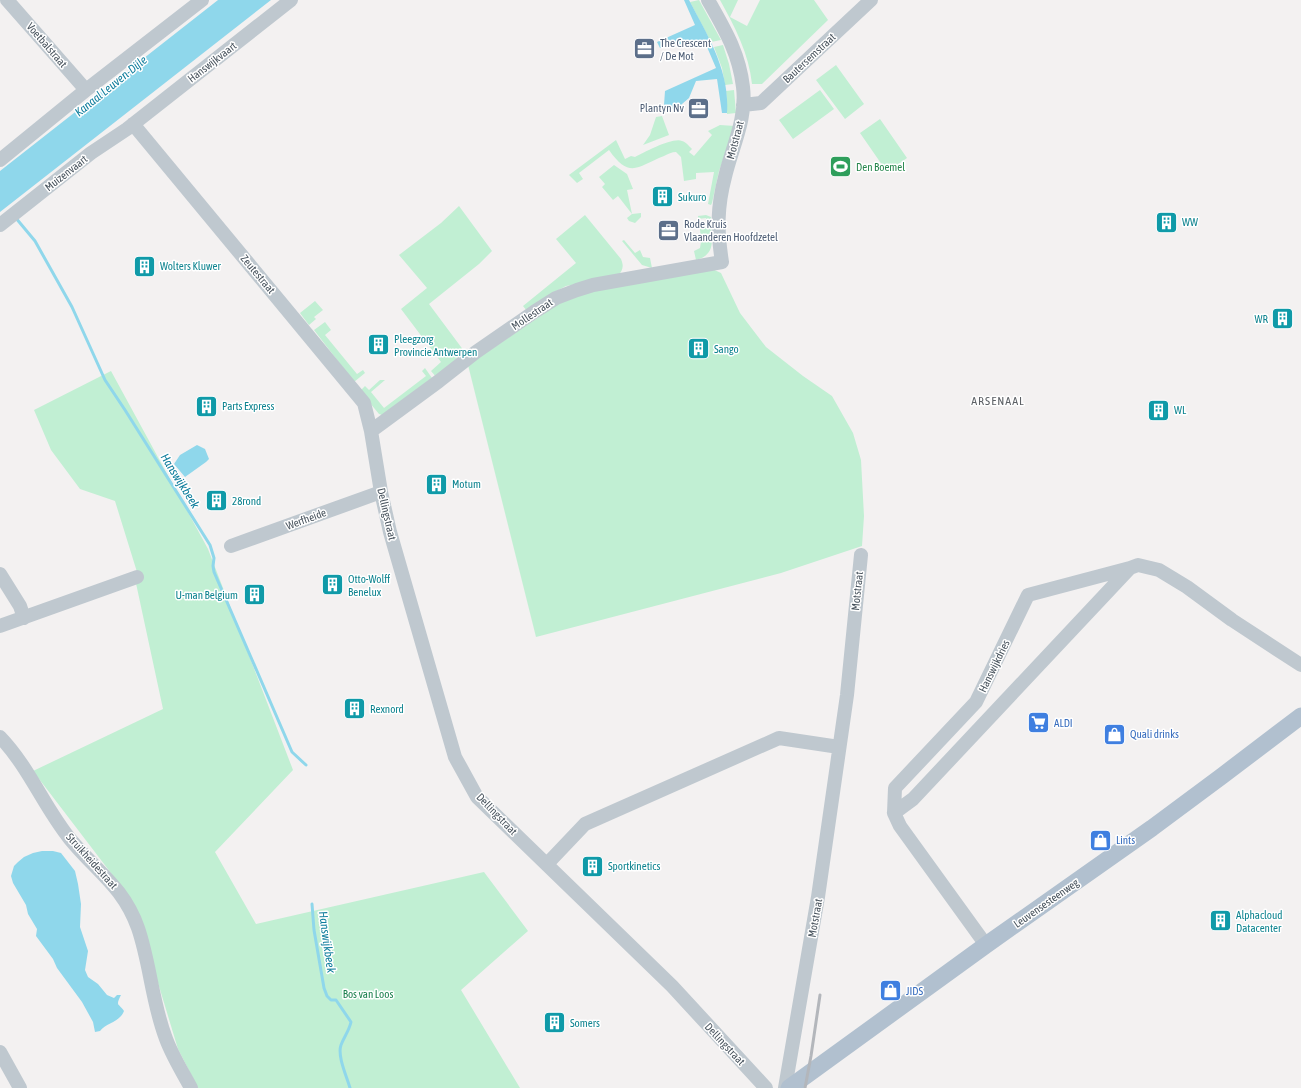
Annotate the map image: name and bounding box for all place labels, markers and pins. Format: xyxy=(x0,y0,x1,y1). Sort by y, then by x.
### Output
office icon: The Crescent / De Mot xyxy=(632,36,658,62)
place label: The Crescent / De Mot xyxy=(660,37,711,62)
office icon: Plantyn Nv xyxy=(686,95,712,121)
place label: Plantyn Nv xyxy=(640,102,684,114)
sports icon: Den Boemel xyxy=(828,154,854,180)
place label: Den Boemel xyxy=(856,161,905,173)
building icon: Sukuro xyxy=(649,184,675,210)
place label: Sukuro xyxy=(678,191,707,203)
building icon: WW xyxy=(1153,209,1179,235)
place label: WW xyxy=(1182,216,1198,228)
office icon: Rode Kruis Vlaanderen Hoofdzetel xyxy=(655,217,681,243)
place label: Rode Kruis Vlaanderen Hoofdzetel xyxy=(684,218,778,243)
building icon: Wolters Kluwer xyxy=(131,253,157,279)
place label: Wolters Kluwer xyxy=(160,260,221,272)
building icon: WR xyxy=(1270,306,1296,332)
place label: WR xyxy=(1255,313,1268,325)
building icon: Pleegzorg Provincie Antwerpen xyxy=(366,332,392,358)
place label: Pleegzorg Provincie Antwerpen xyxy=(394,333,477,358)
building icon: Sango xyxy=(686,336,712,362)
place label: Sango xyxy=(714,343,739,355)
building icon: Parts Express xyxy=(193,393,219,419)
building icon: WL xyxy=(1145,397,1171,423)
place label: Parts Express xyxy=(222,400,274,412)
place label: WL xyxy=(1174,404,1187,416)
building icon: Motum xyxy=(423,471,449,497)
place label: Motum xyxy=(452,478,481,490)
building icon: 28rond xyxy=(203,488,229,514)
place label: 28rond xyxy=(232,495,261,507)
building icon: Otto-Wolff Benelux xyxy=(319,572,345,598)
place label: Otto-Wolff Benelux xyxy=(348,573,390,598)
building icon: U-man Belgium xyxy=(241,582,267,608)
place label: U-man Belgium xyxy=(175,589,238,601)
building icon: Rexnord xyxy=(341,696,367,722)
place label: Rexnord xyxy=(370,703,404,715)
supermarket icon: ALDI xyxy=(1026,710,1052,736)
place label: ALDI xyxy=(1054,717,1073,729)
shop icon: Quali drinks xyxy=(1102,721,1128,747)
place label: Quali drinks xyxy=(1130,728,1179,740)
shop icon: Lints xyxy=(1087,827,1113,853)
place label: Lints xyxy=(1116,834,1135,846)
building icon: Sportkinetics xyxy=(580,853,606,879)
place label: Sportkinetics xyxy=(608,860,660,872)
building icon: Alphacloud Datacenter xyxy=(1208,908,1234,934)
place label: Alphacloud Datacenter xyxy=(1236,909,1283,934)
shop icon: JIDS xyxy=(877,978,903,1004)
place label: JIDS xyxy=(906,985,923,997)
building icon: Somers xyxy=(542,1010,568,1036)
place label: Somers xyxy=(570,1017,600,1029)

